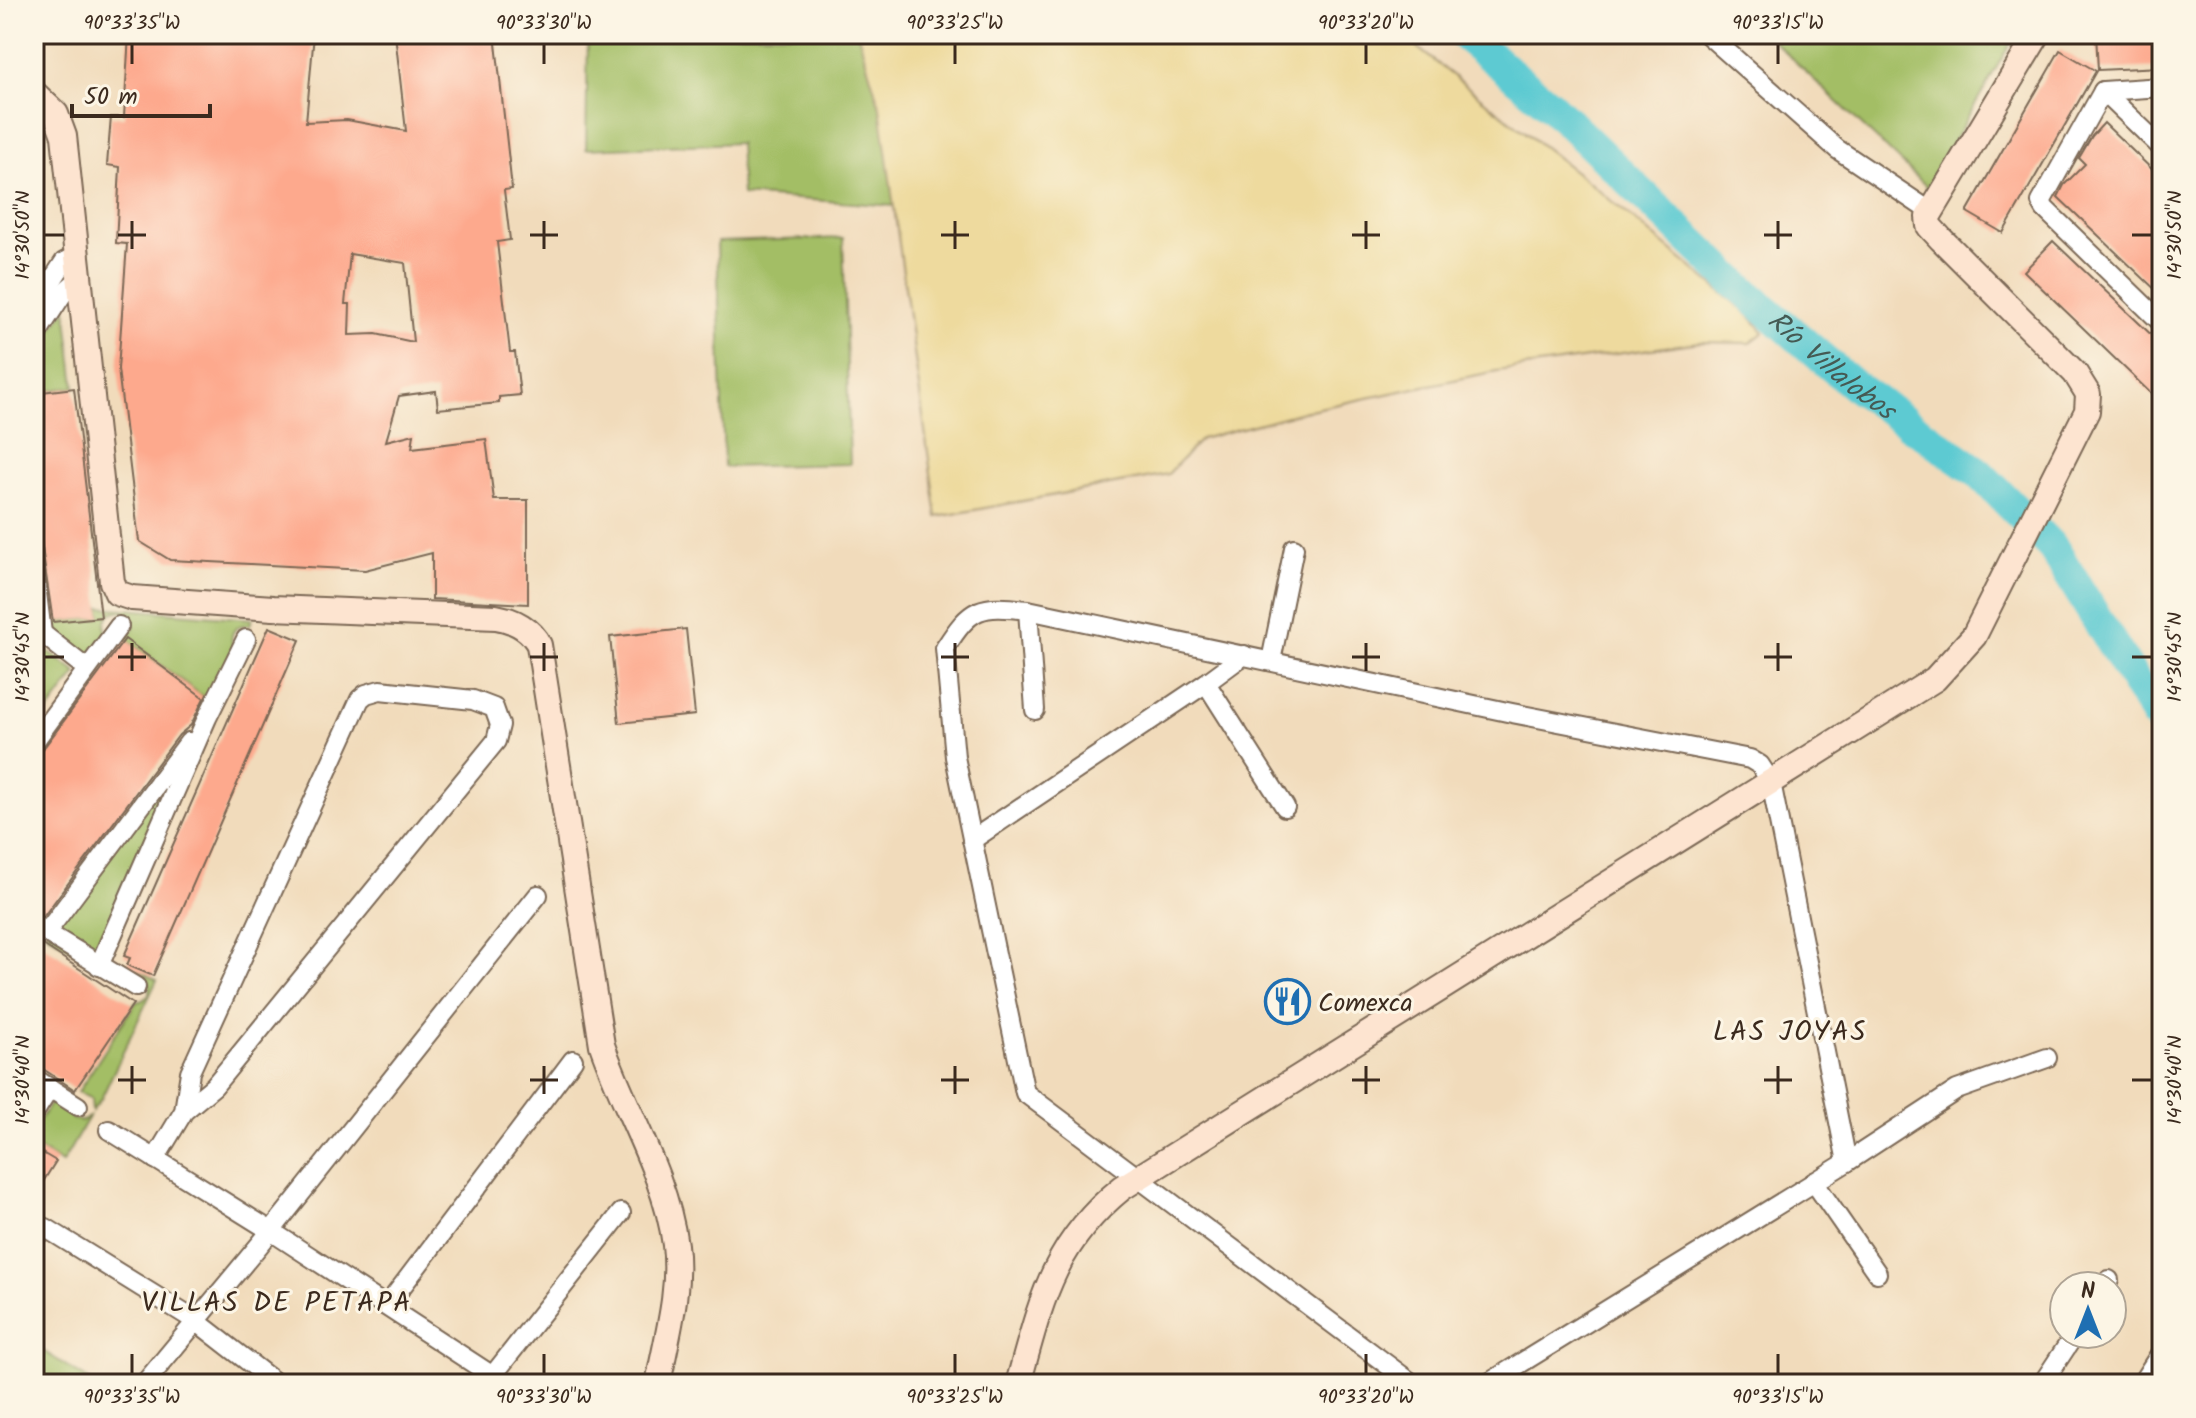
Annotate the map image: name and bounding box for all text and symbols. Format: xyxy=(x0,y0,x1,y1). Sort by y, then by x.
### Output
text: 90°33'35"W xyxy=(84,8,180,40)
text: 90°33'30"W xyxy=(496,8,592,40)
text: 90°33'25"W xyxy=(907,8,1003,40)
text: 90°33'20"W xyxy=(1318,8,1414,40)
text: 90°33'15"W xyxy=(1732,8,1824,40)
scale bar xyxy=(72,68,210,118)
text: 50 m xyxy=(84,78,138,117)
text: 14°30'50"N xyxy=(8,190,40,280)
text: 14°30'50"N xyxy=(2160,190,2192,280)
water label: Río Villalobos xyxy=(1756,300,1907,435)
text: 14°30'45"N xyxy=(8,612,40,702)
text: 14°30'45"N xyxy=(2160,612,2192,702)
restaurant icon: Comexca xyxy=(1263,978,1311,1026)
place label: Comexca xyxy=(1318,983,1413,1025)
district label: LAS JOYAS xyxy=(1713,1010,1867,1055)
text: 14°30'40"N xyxy=(8,1035,40,1125)
text: 14°30'40"N xyxy=(2160,1035,2192,1125)
north arrow xyxy=(2048,1270,2128,1350)
text: N xyxy=(2081,1275,2095,1310)
district label: VILLAS DE PETAPA xyxy=(142,1281,412,1326)
text: 90°33'35"W xyxy=(84,1382,180,1414)
text: 90°33'30"W xyxy=(496,1382,592,1414)
text: 90°33'25"W xyxy=(907,1382,1003,1414)
text: 90°33'20"W xyxy=(1318,1382,1414,1414)
text: 90°33'15"W xyxy=(1732,1382,1824,1414)

